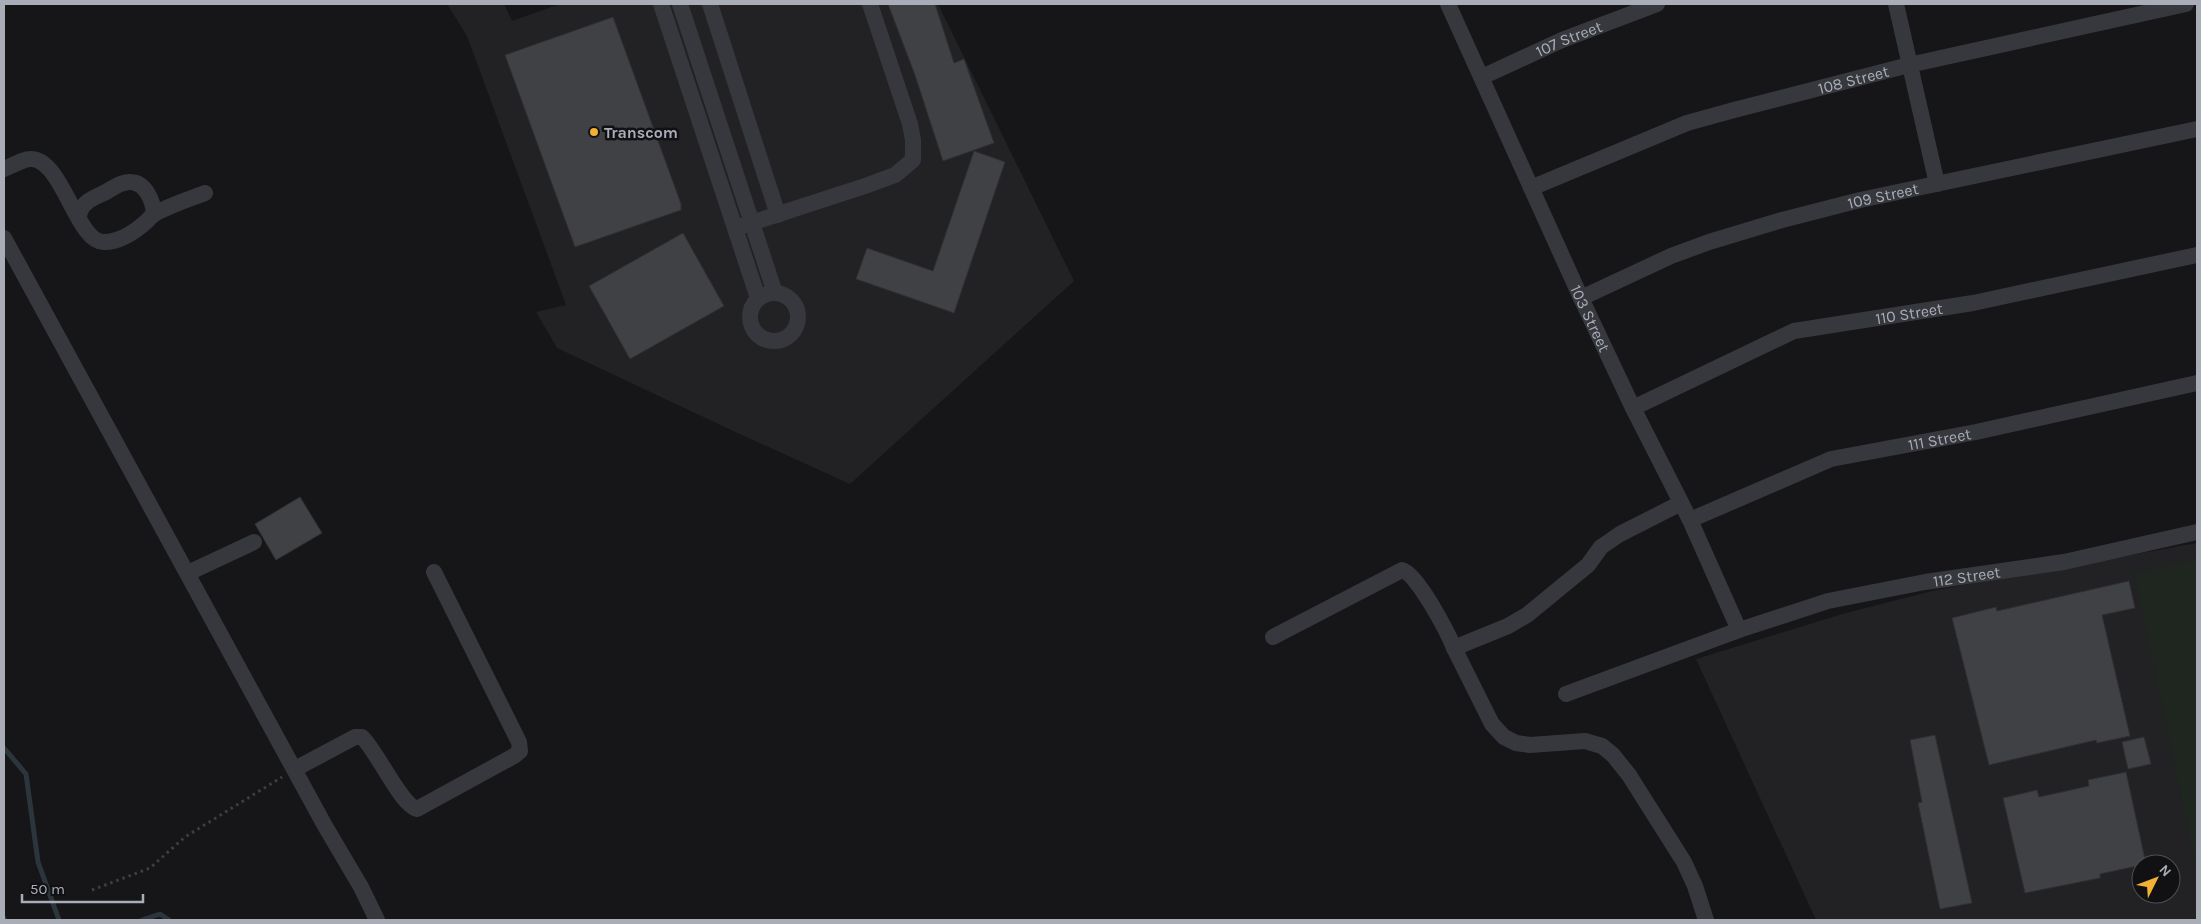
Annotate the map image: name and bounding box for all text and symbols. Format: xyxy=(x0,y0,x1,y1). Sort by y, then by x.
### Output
street label: 107 Street xyxy=(1533,17,1605,61)
street label: 108 Street xyxy=(1816,62,1891,98)
place label: Transcom xyxy=(604,123,678,142)
marker: Transcom xyxy=(588,126,600,138)
street label: 109 Street xyxy=(1846,179,1920,213)
street label: 103 Street xyxy=(1566,282,1614,355)
street label: 110 Street xyxy=(1874,299,1944,328)
street label: 111 Street xyxy=(1907,424,1973,454)
street label: 112 Street xyxy=(1932,562,2002,591)
north arrow xyxy=(2131,854,2181,904)
text: N xyxy=(2156,861,2175,880)
scale bar xyxy=(22,872,144,904)
text: 50 m xyxy=(30,880,65,898)

